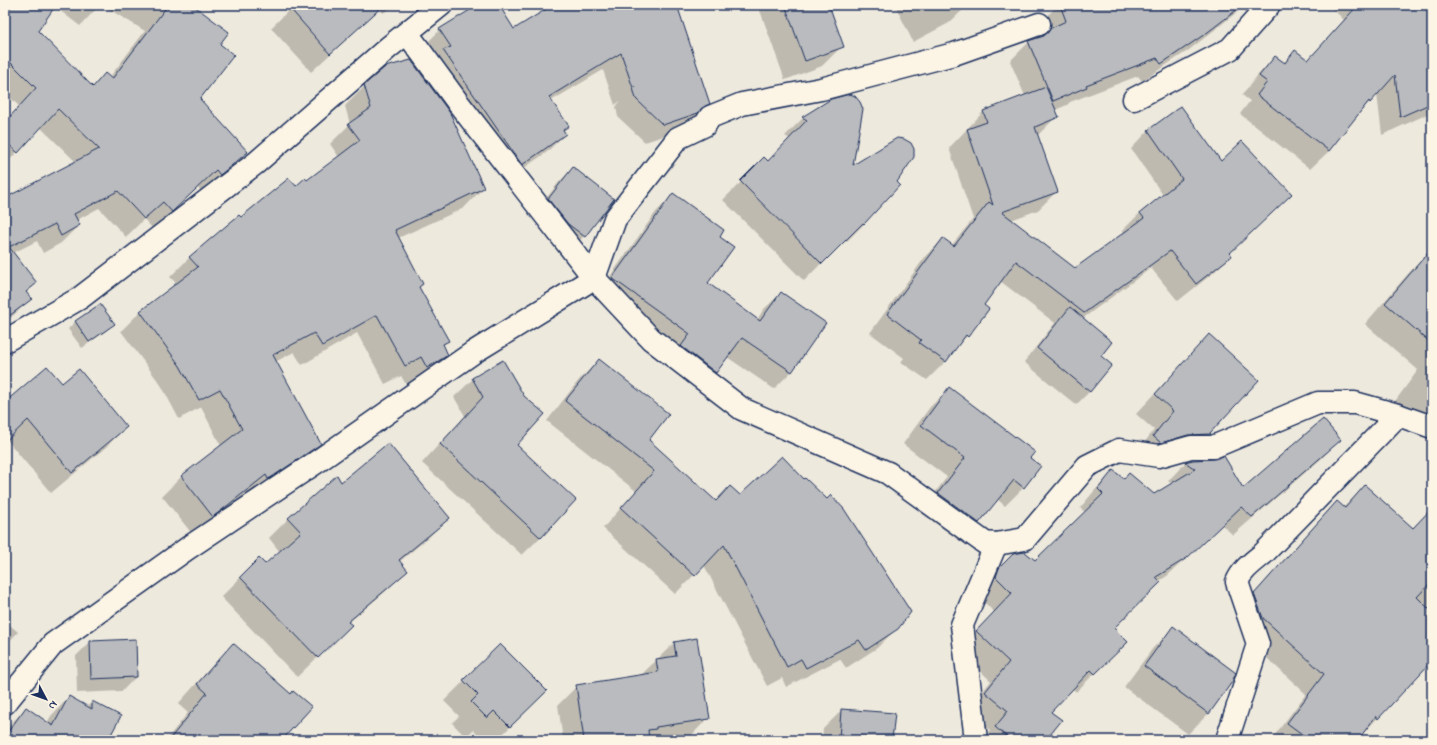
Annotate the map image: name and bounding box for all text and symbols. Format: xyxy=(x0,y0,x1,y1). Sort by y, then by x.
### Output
north arrow xyxy=(26,679,66,719)
text: N xyxy=(44,697,61,713)

